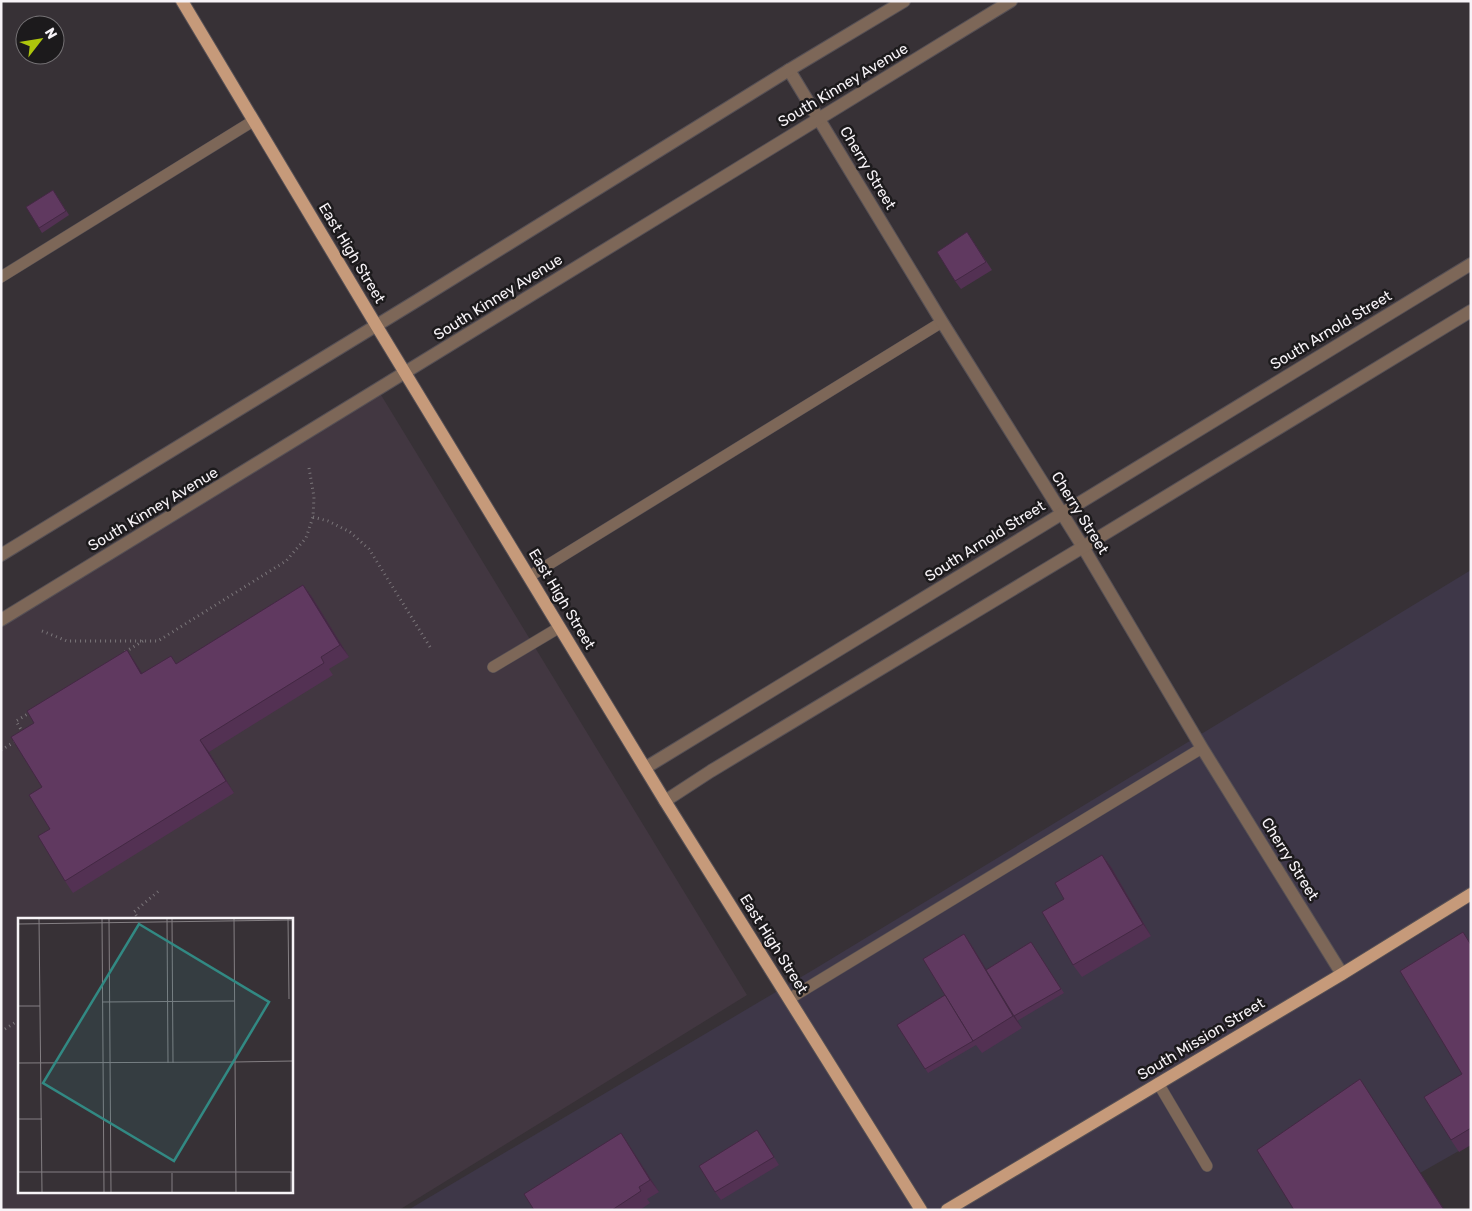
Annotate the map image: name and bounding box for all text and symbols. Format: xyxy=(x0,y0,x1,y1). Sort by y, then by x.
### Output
north arrow xyxy=(15,15,65,65)
text: N xyxy=(41,25,61,42)
street label: South Kinney Avenue xyxy=(775,39,911,131)
street label: Cherry Street xyxy=(836,123,900,213)
street label: East High Street xyxy=(315,199,389,307)
street label: South Kinney Avenue xyxy=(430,250,566,344)
street label: South Arnold Street xyxy=(1267,287,1395,373)
street label: South Kinney Avenue xyxy=(85,463,221,555)
street label: Cherry Street xyxy=(1047,468,1113,558)
street label: South Arnold Street xyxy=(922,497,1049,585)
street label: East High Street xyxy=(525,545,599,653)
street label: Cherry Street xyxy=(1257,814,1323,904)
street label: East High Street xyxy=(736,891,812,997)
inset map xyxy=(18,918,292,1194)
street label: South Mission Street xyxy=(1134,994,1268,1084)

